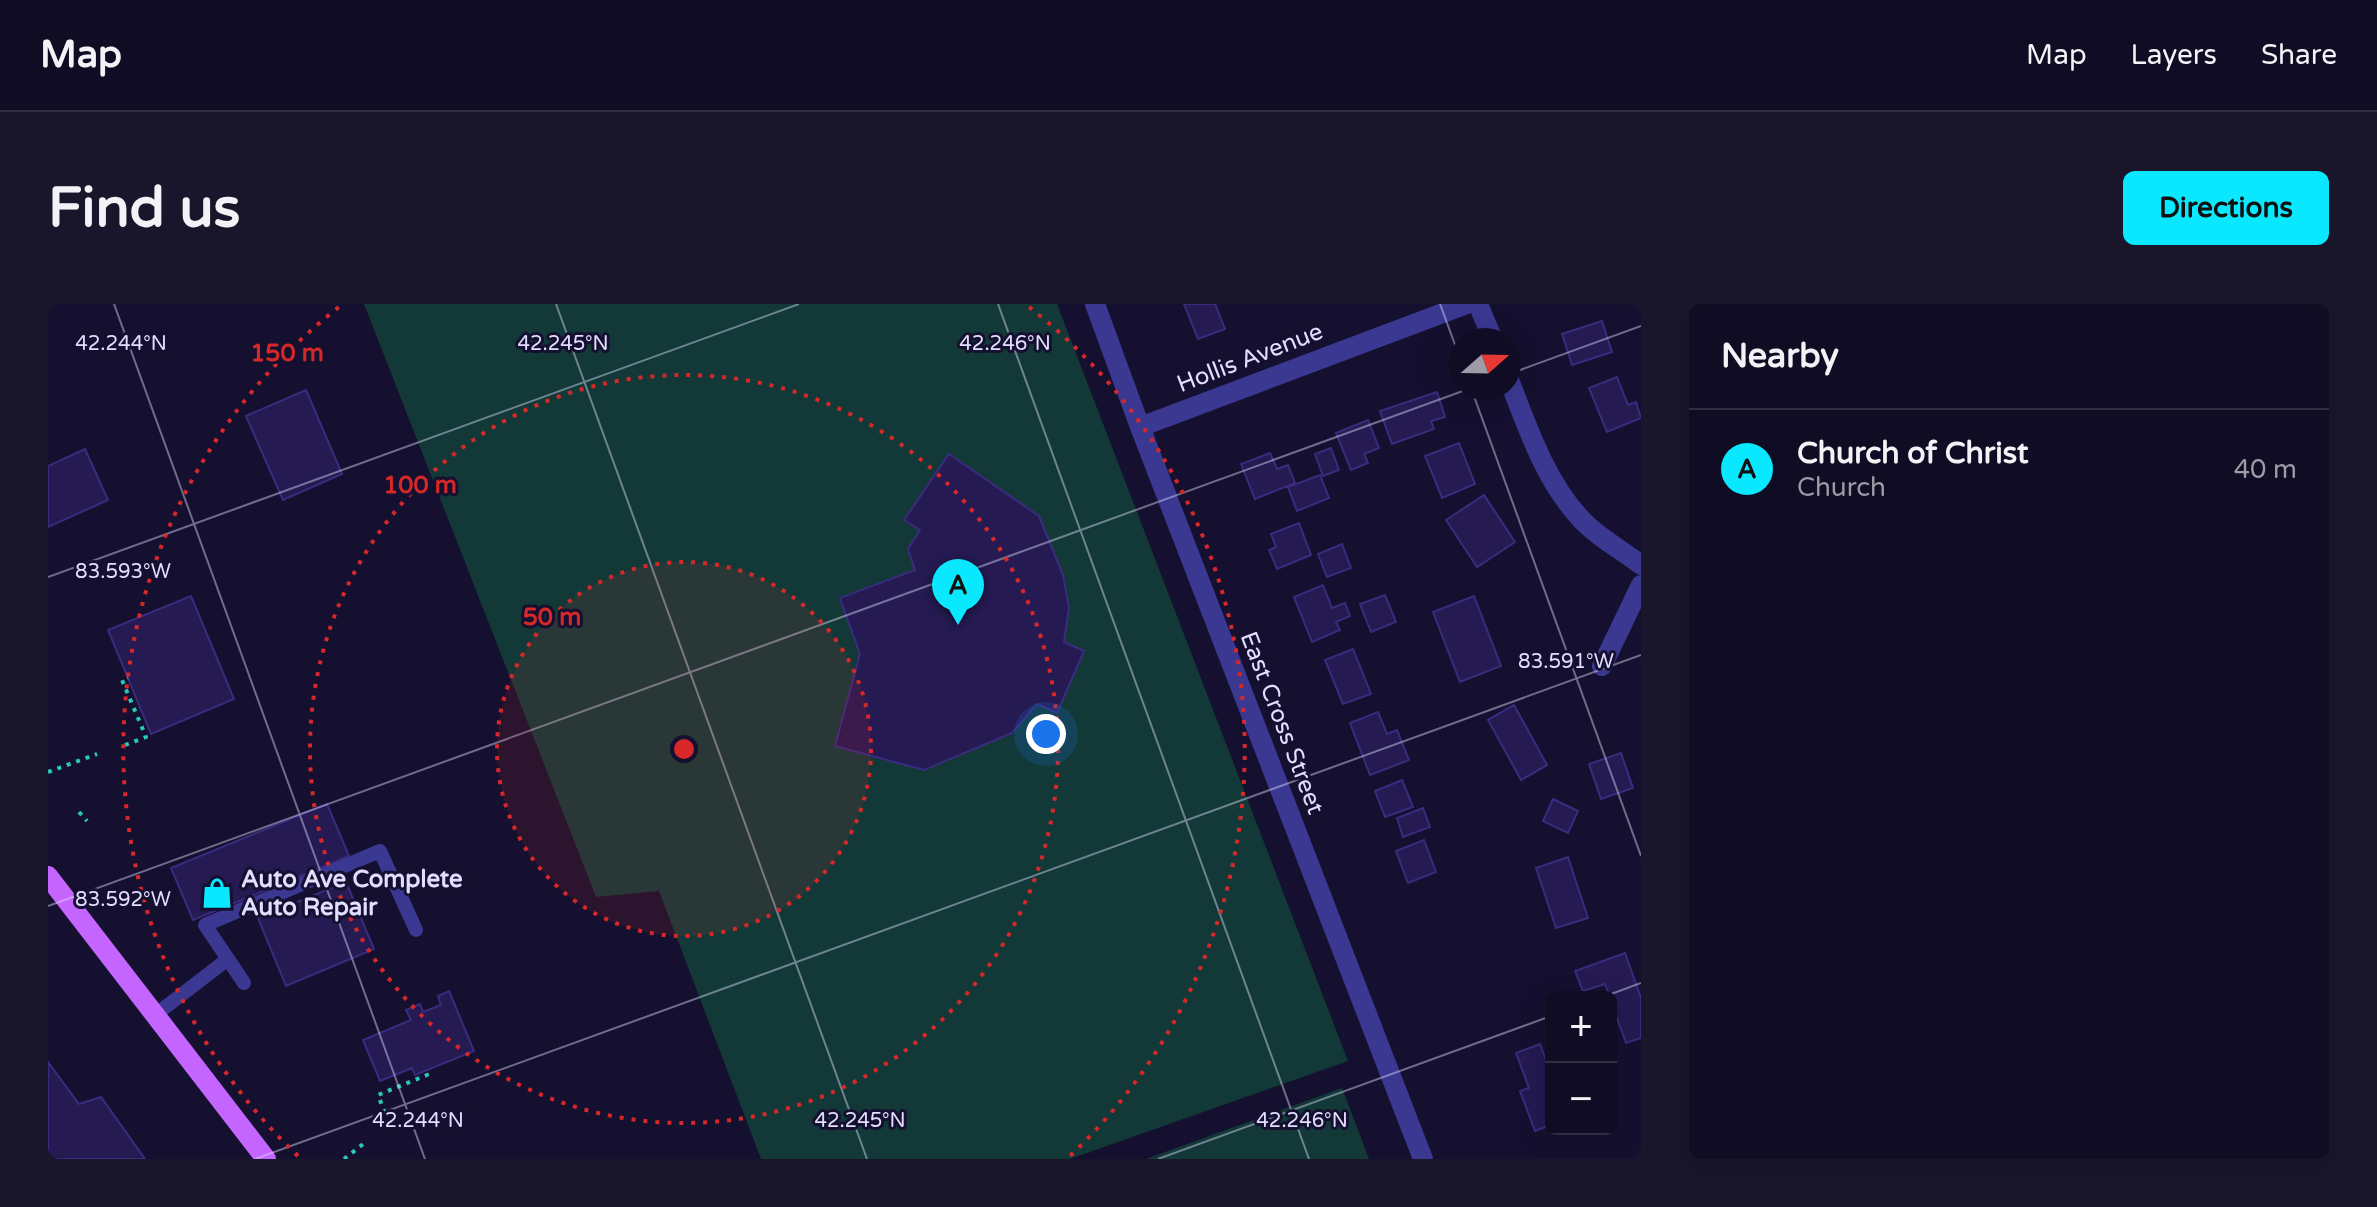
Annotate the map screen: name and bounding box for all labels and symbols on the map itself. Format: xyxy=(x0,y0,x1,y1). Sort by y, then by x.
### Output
street label: Hollis Avenue xyxy=(1173,317,1327,399)
north arrow xyxy=(1449,328,1521,400)
text: 42.244°N xyxy=(75,332,167,356)
text: 42.245°N xyxy=(517,332,609,356)
text: 42.246°N xyxy=(959,332,1051,356)
text: 150 m xyxy=(250,339,324,368)
text: 100 m xyxy=(383,471,457,500)
pin: A xyxy=(932,559,984,625)
text: 83.593°W xyxy=(75,560,171,584)
text: 50 m xyxy=(523,603,581,632)
street label: East Cross Street xyxy=(1234,628,1330,818)
text: 83.591°W xyxy=(1518,650,1614,674)
your location xyxy=(1026,714,1066,754)
centre of rings xyxy=(670,735,698,763)
place label: Auto Ave Complete Auto Repair xyxy=(241,865,463,922)
shop icon: Auto Ave Complete Auto Repair xyxy=(200,876,234,910)
text: 83.592°W xyxy=(75,888,171,912)
text: 42.244°N xyxy=(372,1109,464,1133)
text: 42.245°N xyxy=(814,1109,906,1133)
text: 42.246°N xyxy=(1256,1109,1348,1133)

